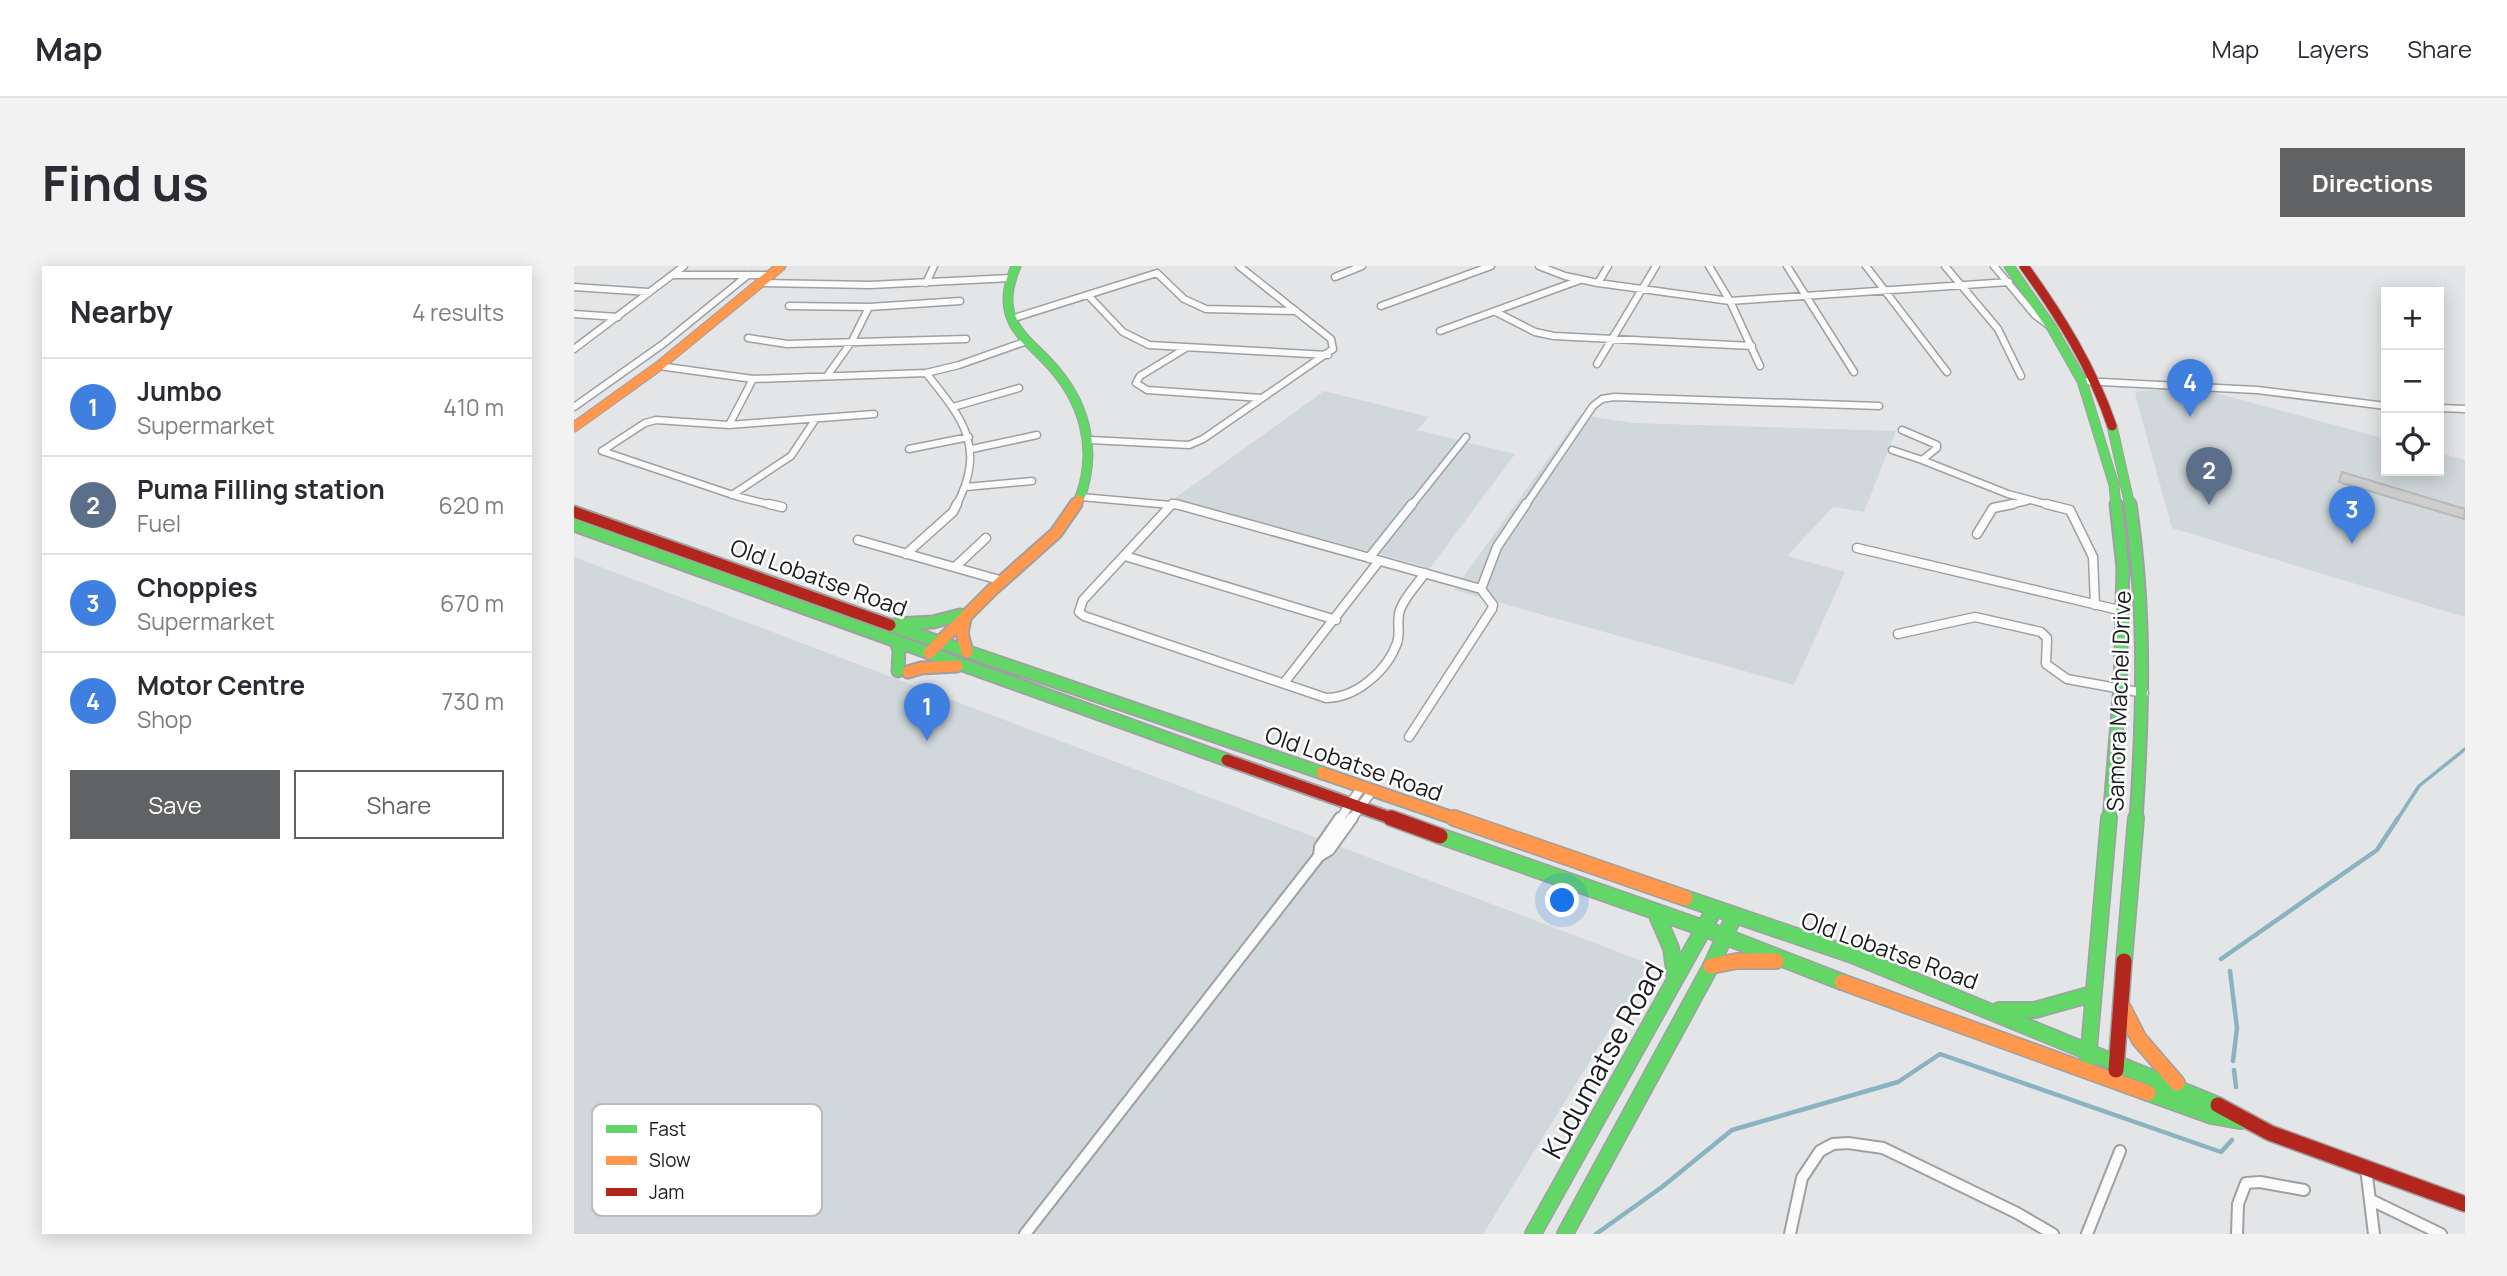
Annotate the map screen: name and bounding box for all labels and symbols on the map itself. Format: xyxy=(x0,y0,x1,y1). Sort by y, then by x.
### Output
pin: 4 xyxy=(2167,359,2213,417)
pin: 2 xyxy=(2186,447,2232,505)
pin: 3 xyxy=(2329,486,2375,544)
street label: Old Lobatse Road xyxy=(726,530,912,624)
street label: Samora Machel Drive xyxy=(2098,590,2138,812)
pin: 1 xyxy=(904,683,950,741)
street label: Old Lobatse Road xyxy=(1261,718,1447,808)
your location xyxy=(1545,883,1579,917)
street label: Old Lobatse Road xyxy=(1797,903,1983,997)
street label: Kudumatse Road xyxy=(1532,955,1672,1165)
legend xyxy=(592,1104,822,1216)
text: Fast xyxy=(649,1116,686,1142)
text: Slow xyxy=(649,1147,691,1173)
text: Jam xyxy=(649,1179,684,1205)

